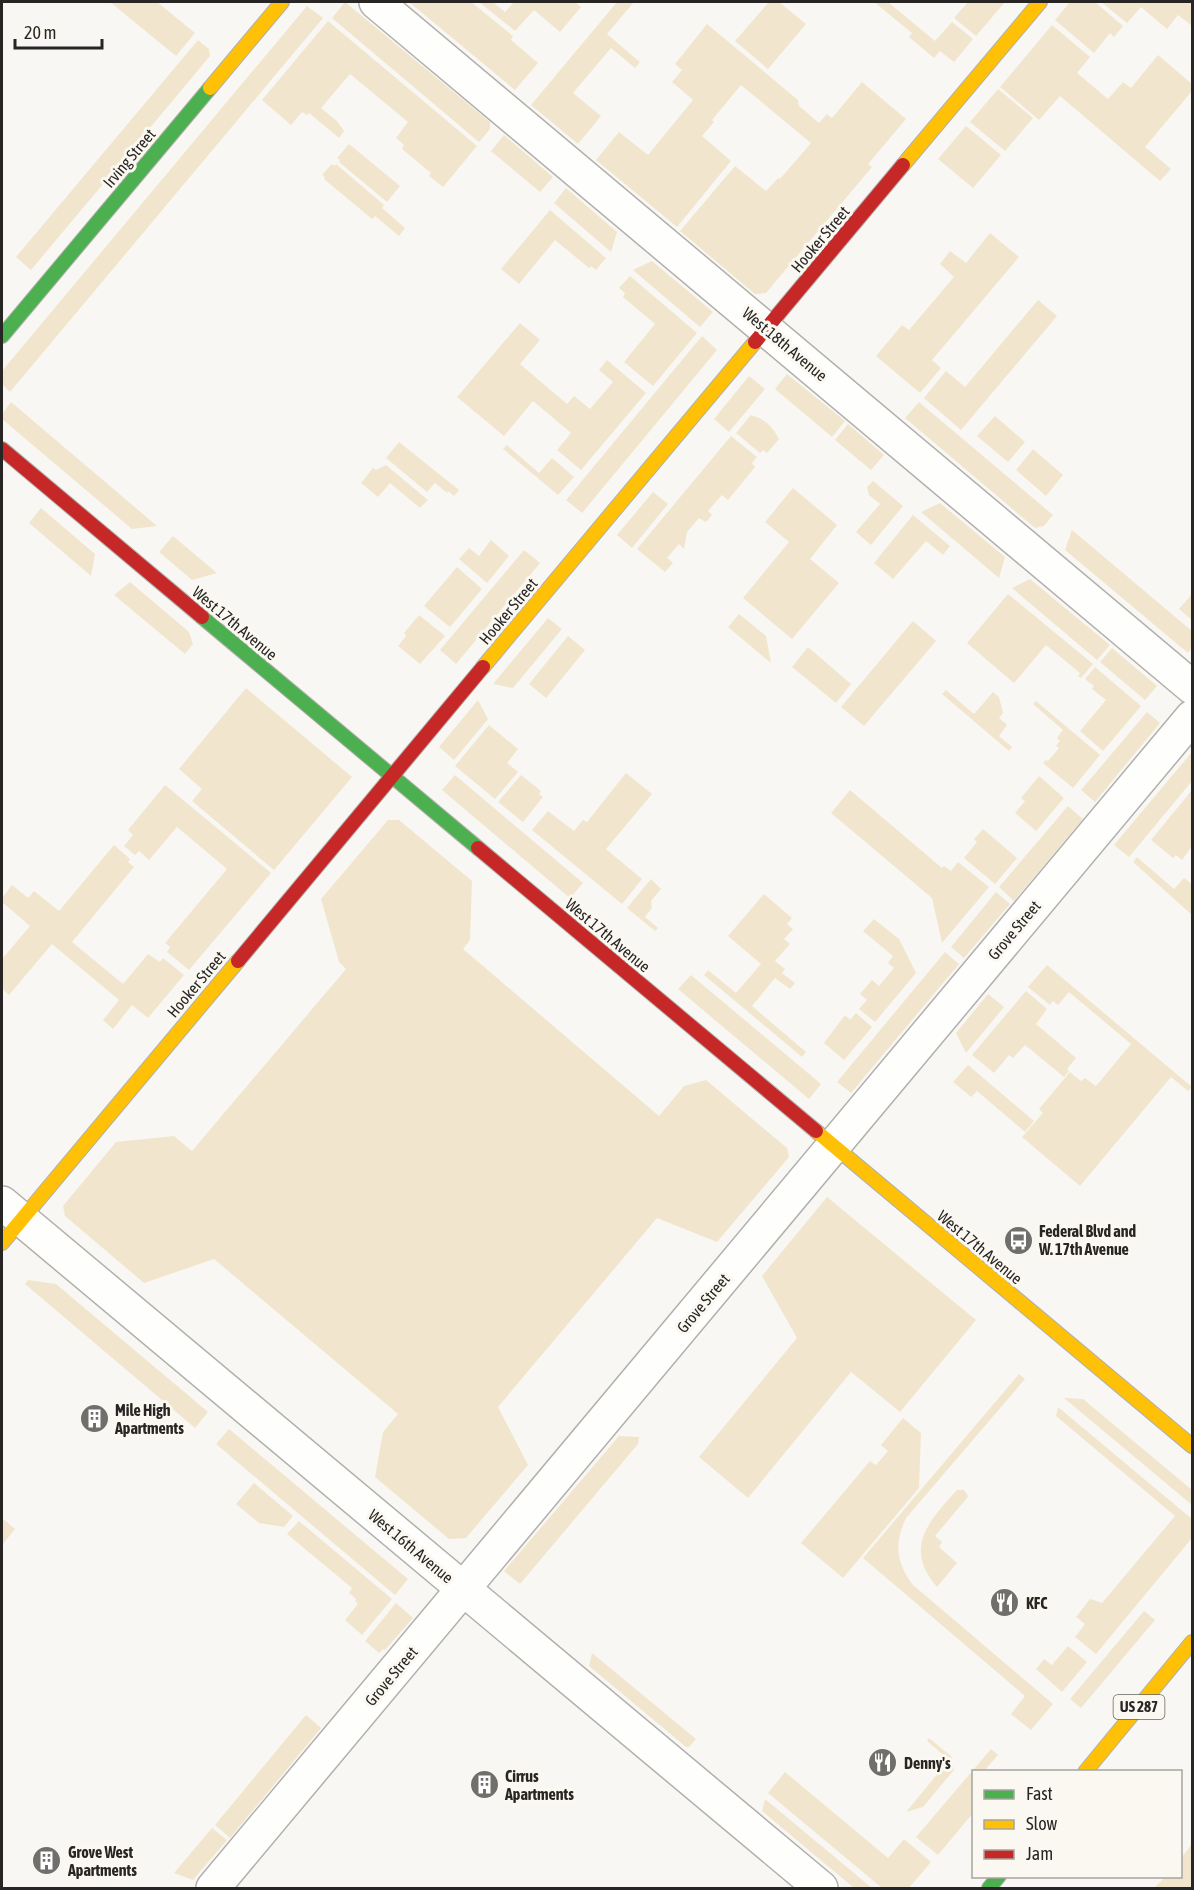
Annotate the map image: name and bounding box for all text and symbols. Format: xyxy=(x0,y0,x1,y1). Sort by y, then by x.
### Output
scale bar xyxy=(15,12,102,50)
text: 20 m xyxy=(24,22,56,43)
street label: Irving Street xyxy=(99,125,160,192)
street label: Hooker Street xyxy=(787,202,853,276)
street label: West 18th Avenue xyxy=(739,303,831,385)
street label: Hooker Street xyxy=(475,574,541,648)
street label: West 17th Avenue xyxy=(189,582,281,664)
street label: West 17th Avenue xyxy=(562,894,654,976)
street label: Grove Street xyxy=(984,897,1044,963)
street label: Hooker Street xyxy=(163,947,229,1021)
street label: West 17th Avenue xyxy=(934,1206,1026,1288)
place label: Federal Blvd and W. 17th Avenue xyxy=(1038,1222,1137,1258)
bus stop icon: Federal Blvd and W. 17th Avenue xyxy=(1002,1224,1034,1256)
street label: Grove Street xyxy=(673,1270,733,1336)
place label: Mile High Apartments xyxy=(114,1401,184,1437)
building icon: Mile High Apartments xyxy=(78,1403,110,1435)
street label: West 16th Avenue xyxy=(365,1505,457,1587)
restaurant icon: KFC xyxy=(989,1587,1021,1619)
place label: KFC xyxy=(1026,1594,1048,1612)
street label: Grove Street xyxy=(361,1643,421,1709)
road number: US 287 xyxy=(1114,1695,1164,1719)
restaurant icon: Denny's xyxy=(867,1747,899,1779)
place label: Denny's xyxy=(904,1754,951,1772)
place label: Cirrus Apartments xyxy=(504,1767,574,1803)
building icon: Cirrus Apartments xyxy=(468,1769,500,1801)
legend xyxy=(972,1770,1182,1878)
text: Fast xyxy=(1026,1783,1053,1804)
text: Slow xyxy=(1026,1813,1057,1834)
place label: Grove West Apartments xyxy=(67,1843,137,1879)
text: Jam xyxy=(1026,1843,1053,1864)
building icon: Grove West Apartments xyxy=(31,1845,63,1877)

